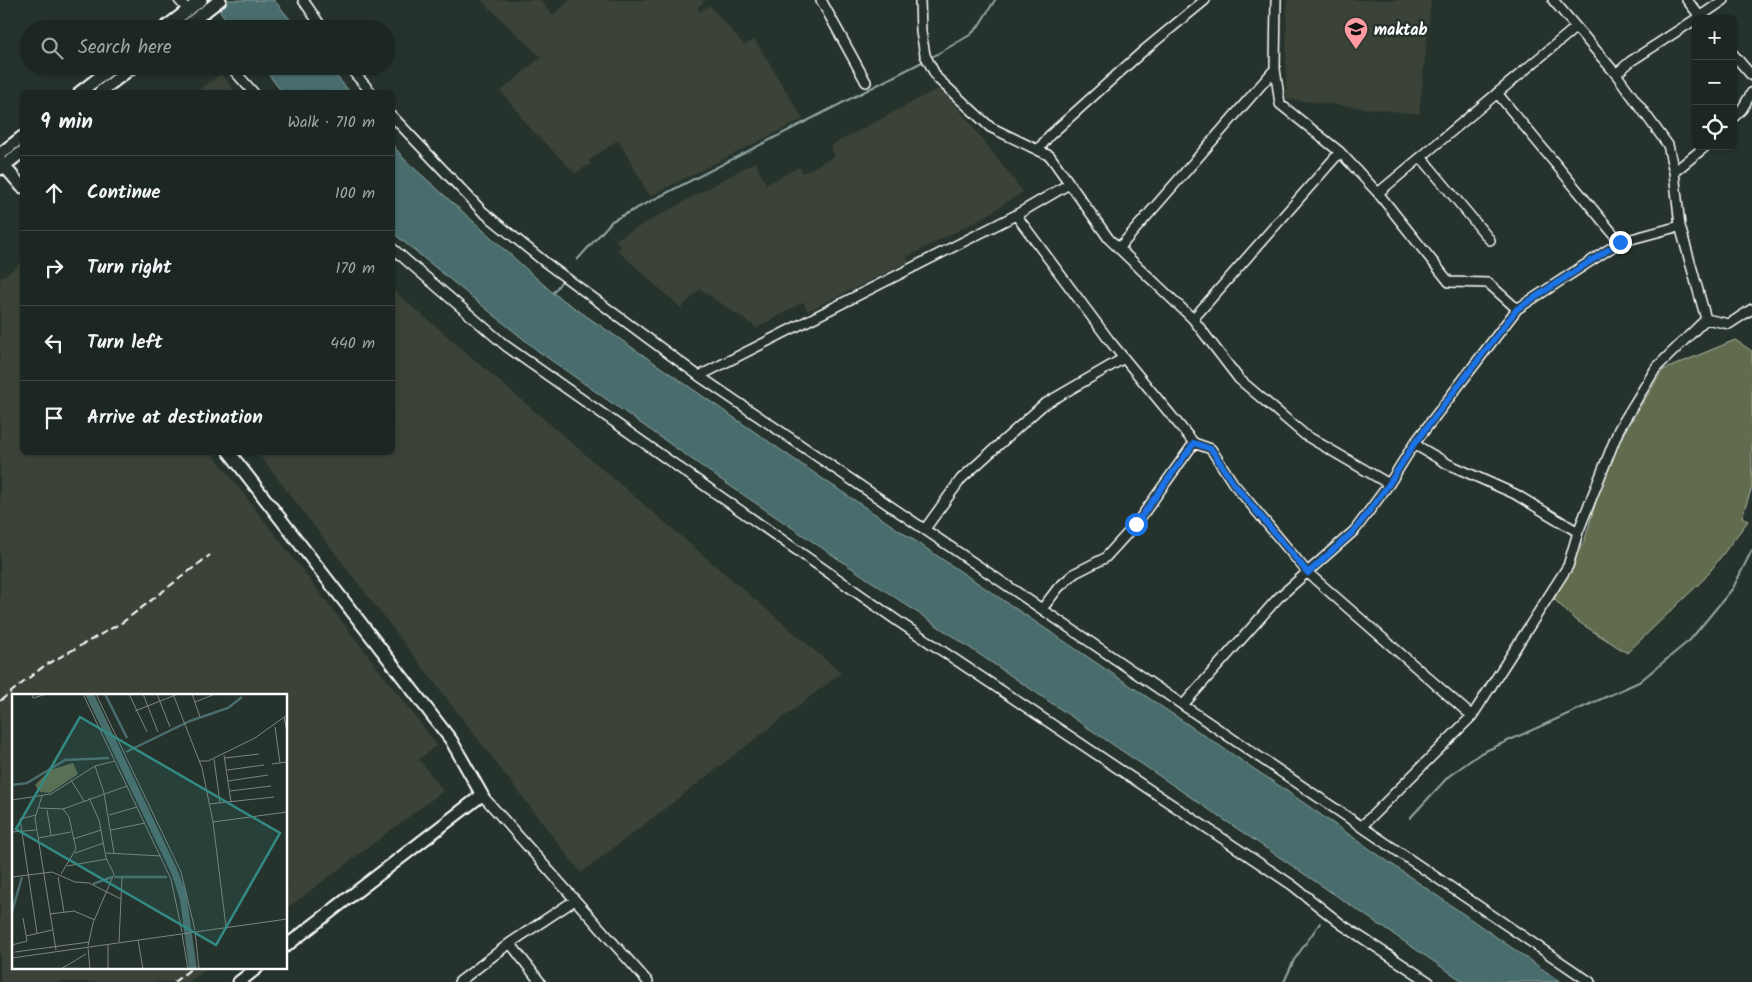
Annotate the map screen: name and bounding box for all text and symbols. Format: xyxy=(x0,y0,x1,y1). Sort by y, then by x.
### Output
map controls xyxy=(1692,15,1737,150)
button: + xyxy=(1692,15,1737,60)
school or university icon: maktab xyxy=(1343,16,1369,50)
place label: maktab xyxy=(1374,18,1428,43)
search box xyxy=(20,20,395,75)
text: Search here xyxy=(78,33,172,63)
icon: search xyxy=(38,34,66,62)
button: − xyxy=(1692,60,1737,105)
button: locate xyxy=(1692,105,1737,150)
text: 9 min xyxy=(40,106,93,139)
text: Walk · 710 m xyxy=(287,110,375,135)
text: Continue xyxy=(87,178,160,208)
icon: ahead xyxy=(40,179,68,207)
text: 100 m xyxy=(335,181,375,206)
route end xyxy=(1609,231,1632,254)
text: Turn right xyxy=(87,253,172,283)
icon: right xyxy=(40,254,68,282)
text: 170 m xyxy=(335,256,375,281)
text: Turn left xyxy=(87,328,162,358)
icon: left xyxy=(40,329,68,357)
text: 440 m xyxy=(330,331,375,356)
text: Arrive at destination xyxy=(87,403,263,433)
icon: arrive xyxy=(40,404,68,432)
route start xyxy=(1125,513,1148,536)
inset map xyxy=(12,694,288,970)

